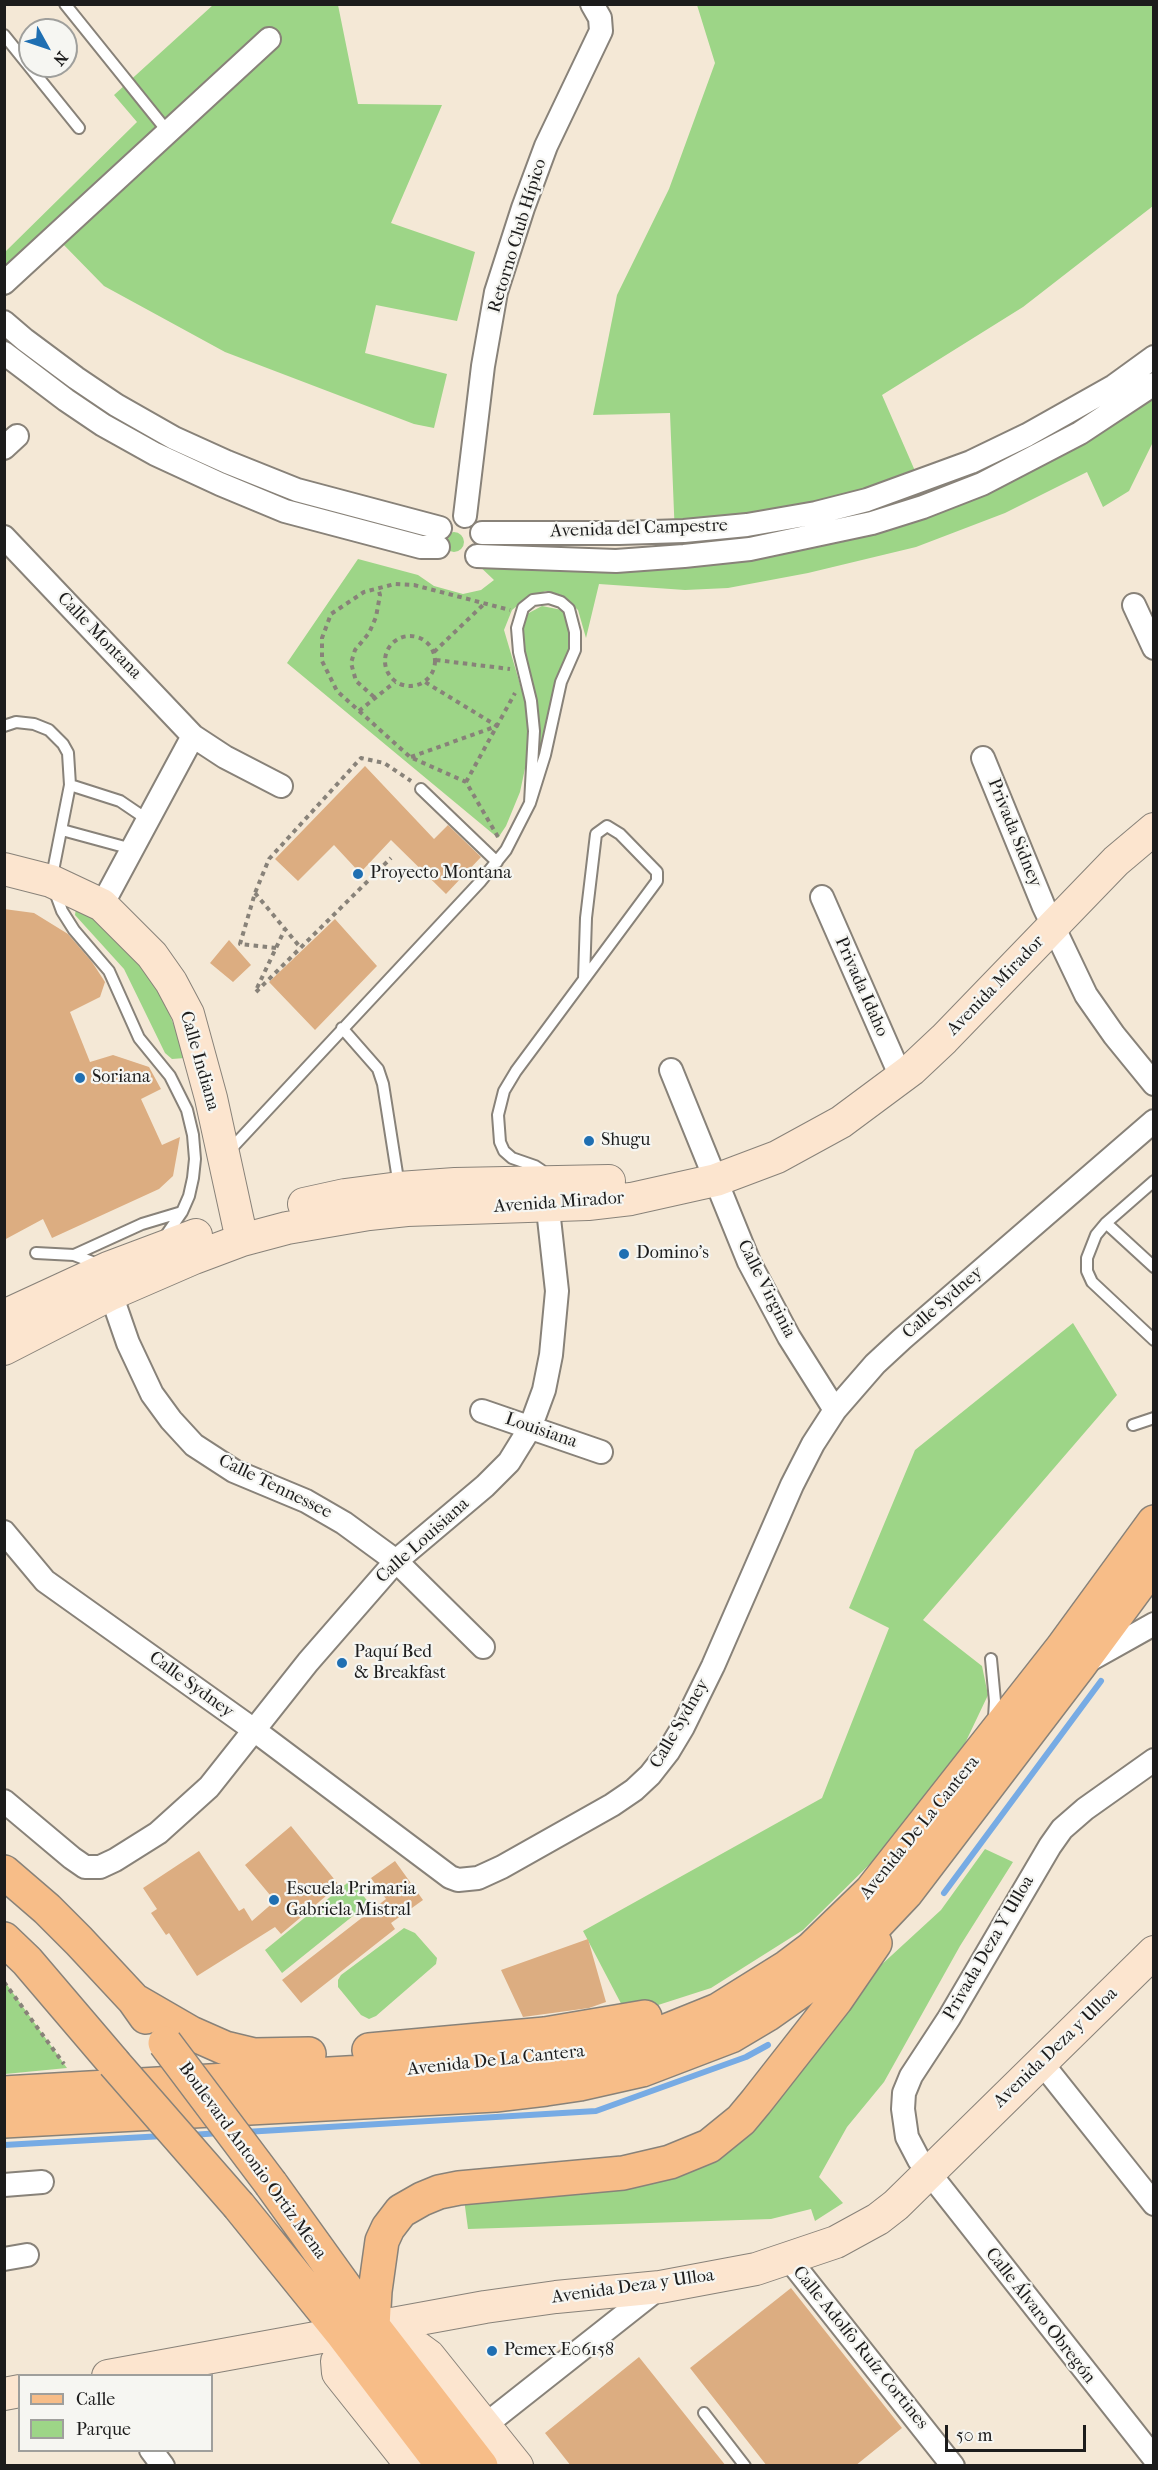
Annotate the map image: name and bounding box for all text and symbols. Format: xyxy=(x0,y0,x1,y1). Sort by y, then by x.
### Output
north arrow xyxy=(18,18,78,78)
text: N xyxy=(49,48,72,69)
street label: Retorno Club Hípico xyxy=(484,156,552,316)
street label: Avenida del Campestre xyxy=(550,515,728,543)
street label: Calle Montana xyxy=(52,588,146,684)
street label: Privada Sidney xyxy=(982,775,1046,891)
place label: Proyecto Montana xyxy=(370,863,511,885)
marker: Proyecto Montana xyxy=(351,867,365,881)
street label: Avenida Mirador xyxy=(943,931,1049,1041)
street label: Privada Idaho xyxy=(829,934,893,1040)
street label: Calle Indiana xyxy=(174,1009,224,1113)
place label: Soriana xyxy=(92,1067,150,1089)
marker: Soriana xyxy=(73,1071,87,1085)
place label: Shugu xyxy=(601,1130,650,1152)
marker: Shugu xyxy=(582,1134,596,1148)
street label: Avenida Mirador xyxy=(493,1188,625,1218)
street label: Calle Virginia xyxy=(732,1237,800,1341)
place label: Domino's xyxy=(636,1243,709,1265)
marker: Domino's xyxy=(617,1247,631,1261)
street label: Calle Sydney xyxy=(898,1262,988,1344)
street label: Louisiana xyxy=(502,1409,580,1453)
street label: Calle Tennessee xyxy=(215,1450,335,1524)
street label: Calle Louisiana xyxy=(372,1494,474,1588)
place label: Paquí Bed & Breakfast xyxy=(354,1642,446,1684)
street label: Calle Sydney xyxy=(144,1647,238,1723)
marker: Paquí Bed & Breakfast xyxy=(335,1656,349,1670)
street label: Calle Sydney xyxy=(646,1676,714,1772)
street label: Avenida De La Cantera xyxy=(856,1752,984,1904)
street label: Privada Deza Y Ulloa xyxy=(939,1872,1039,2024)
place label: Escuela Primaria Gabriela Mistral xyxy=(286,1879,416,1922)
marker: Escuela Primaria Gabriela Mistral xyxy=(267,1893,281,1907)
street label: Avenida Deza y Ulloa xyxy=(990,1983,1122,2113)
street label: Avenida De La Cantera xyxy=(406,2041,586,2081)
street label: Boulevard Antonio Ortiz Mena xyxy=(173,2058,331,2264)
street label: Calle Álvaro Obregón xyxy=(980,2244,1100,2388)
street label: Calle Adolfo Ruíz Cortines xyxy=(788,2262,932,2434)
street label: Avenida Deza y Ulloa xyxy=(550,2265,716,2309)
place label: Pemex E06158 xyxy=(504,2340,614,2362)
marker: Pemex E06158 xyxy=(485,2344,499,2358)
legend xyxy=(18,2374,213,2452)
text: Calle xyxy=(76,2389,115,2410)
scale bar xyxy=(948,2413,1089,2451)
text: Parque xyxy=(76,2419,131,2440)
text: 50 m xyxy=(956,2425,992,2446)

